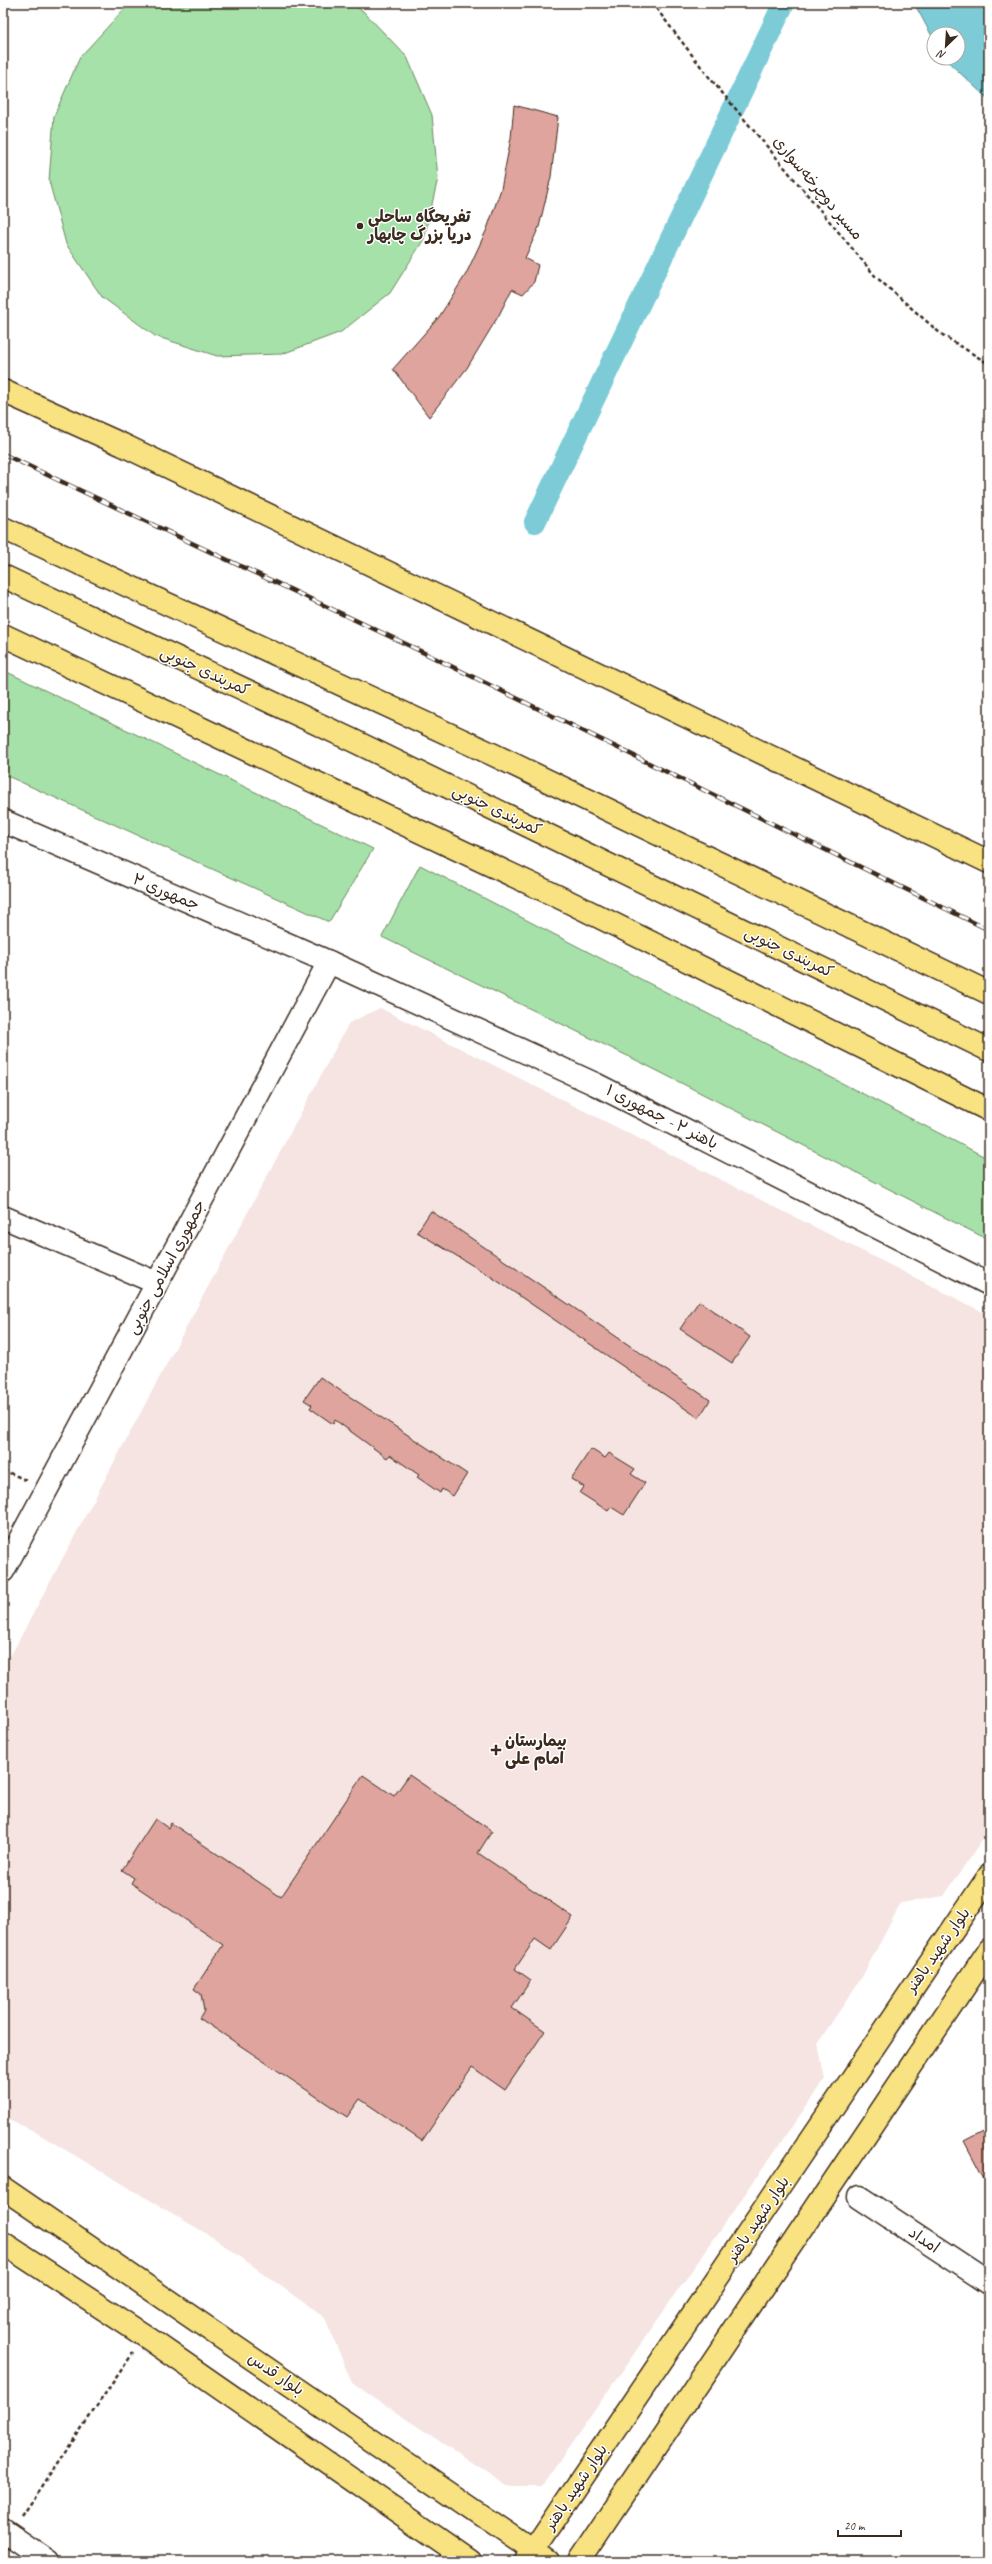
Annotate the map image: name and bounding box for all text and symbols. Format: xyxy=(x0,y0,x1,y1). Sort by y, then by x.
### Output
north arrow xyxy=(926,26,966,66)
text: N xyxy=(934,46,948,63)
street label: مسیر دوچرخه‌سواری xyxy=(769,132,867,244)
place label: تفریحگاه ساحلی دریا بزرگ چابهار xyxy=(366,207,472,245)
marker: تفریحگاه ساحلی دریا بزرگ چابهار xyxy=(355,221,365,231)
street label: کمربندی جنوبی xyxy=(157,642,253,701)
street label: کمربندی جنوبی xyxy=(449,780,545,840)
street label: جمهوری ۲ xyxy=(130,869,202,915)
street label: کمربندی جنوبی xyxy=(741,922,837,982)
street label: باهنر ۲ - جمهوری ۱ xyxy=(603,1080,721,1154)
street label: جمهوری اسلامی جنوبی xyxy=(122,1196,210,1338)
place label: بیمارستان امام علی xyxy=(505,1731,567,1771)
marker: بیمارستان امام علی xyxy=(490,1744,502,1756)
street label: بلوار شهید باهنر xyxy=(900,1904,975,1998)
street label: بلوار شهید باهنر xyxy=(721,2172,794,2267)
street label: امداد xyxy=(905,2222,943,2258)
street label: بلوار قدس xyxy=(244,2348,308,2400)
street label: بلوار شهید باهنر xyxy=(539,2440,612,2535)
scale bar xyxy=(838,2512,901,2538)
text: 20 m xyxy=(844,2518,866,2534)

